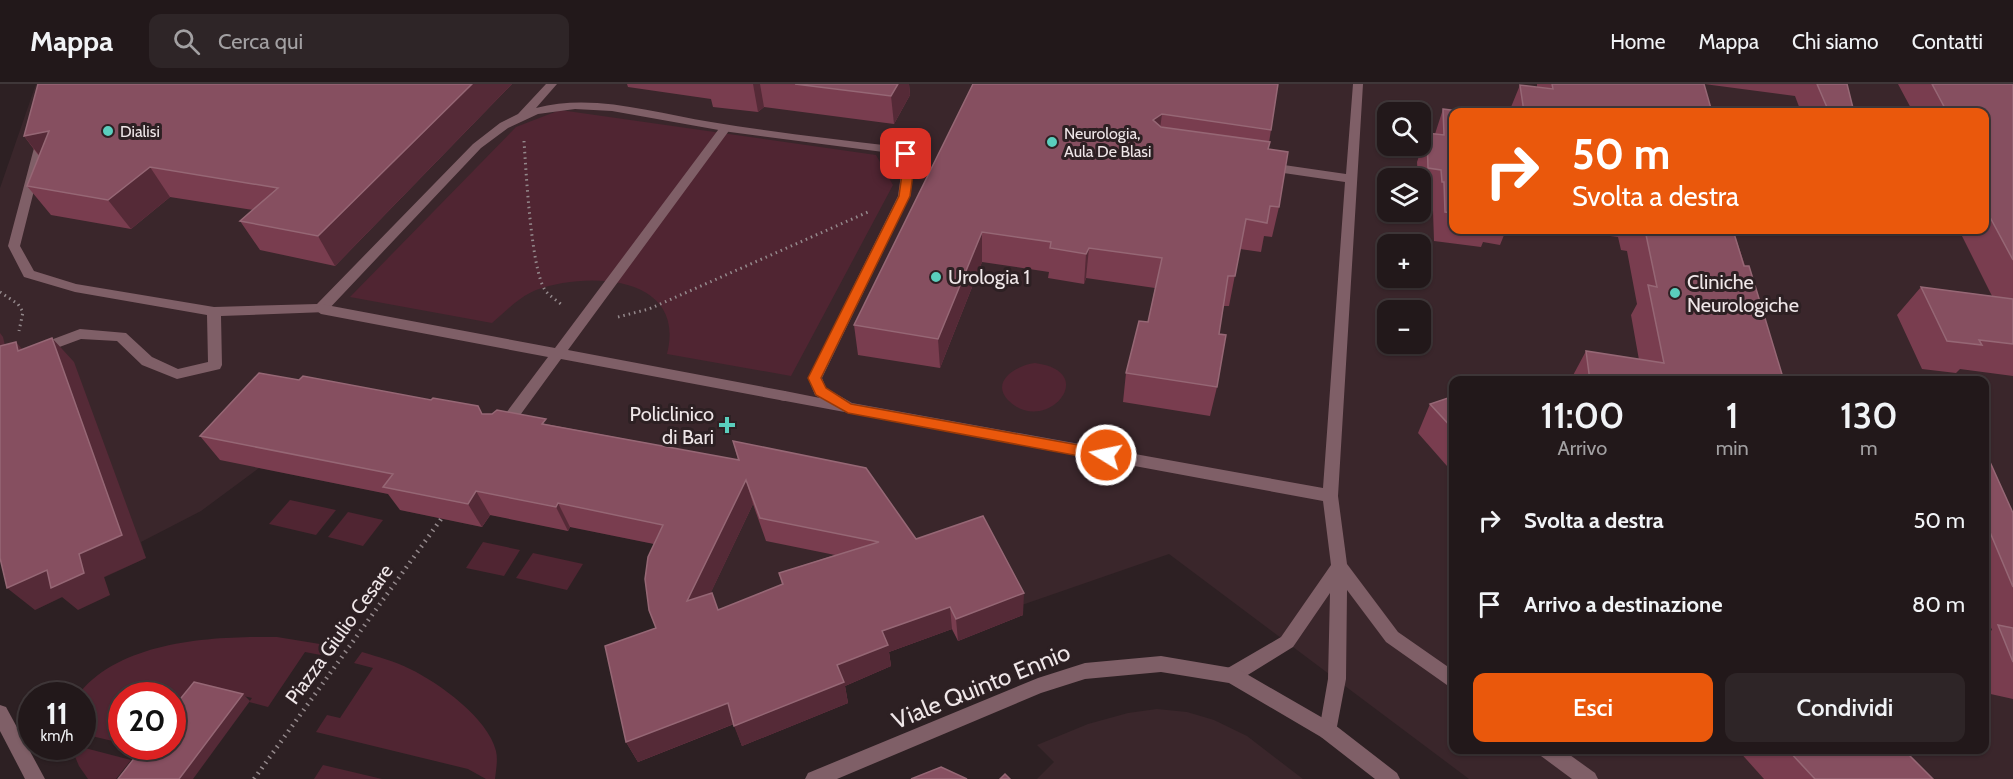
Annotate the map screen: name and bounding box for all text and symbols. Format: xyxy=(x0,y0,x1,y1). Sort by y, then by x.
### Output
search box xyxy=(149,14,569,68)
text: Mappa xyxy=(30,24,113,58)
icon: search xyxy=(170,25,203,58)
text: Cerca qui xyxy=(218,28,303,55)
text: Home xyxy=(1610,29,1665,54)
text: Mappa xyxy=(1698,29,1759,54)
text: Chi siamo xyxy=(1792,29,1879,54)
text: Contatti xyxy=(1912,29,1983,54)
map controls xyxy=(1377,102,1431,354)
button: search xyxy=(1377,102,1431,156)
place label: Dialisi xyxy=(120,122,160,141)
marker: Dialisi xyxy=(101,124,115,138)
place label: Neurologia, Aula De Blasi xyxy=(1064,124,1151,161)
pin xyxy=(880,128,931,179)
text: 50 m xyxy=(1572,128,1670,180)
icon: right xyxy=(1473,132,1551,210)
marker: Neurologia, Aula De Blasi xyxy=(1045,135,1059,149)
icon: arrive xyxy=(889,137,922,170)
button: layers xyxy=(1377,168,1431,222)
text: Svolta a destra xyxy=(1572,180,1739,213)
button: + xyxy=(1377,234,1431,288)
place label: Urologia 1 xyxy=(948,265,1030,289)
marker: Urologia 1 xyxy=(929,270,943,284)
place label: Cliniche Neurologiche xyxy=(1687,270,1799,317)
marker: Cliniche Neurologiche xyxy=(1668,286,1682,300)
button: − xyxy=(1377,300,1431,354)
text: 11:00 xyxy=(1540,393,1624,437)
text: 1 xyxy=(1726,393,1739,437)
text: 130 xyxy=(1840,393,1898,437)
place label: Policlinico di Bari xyxy=(629,402,714,449)
marker: Policlinico di Bari xyxy=(718,416,736,434)
position arrow xyxy=(1074,423,1138,487)
text: Arrivo xyxy=(1557,436,1607,460)
text: min xyxy=(1716,436,1749,460)
text: m xyxy=(1860,436,1878,460)
icon: right xyxy=(1473,504,1506,537)
text: Svolta a destra xyxy=(1524,507,1664,534)
text: 50 m xyxy=(1913,507,1965,534)
street label: Piazza Giulio Cesare xyxy=(280,559,398,709)
icon: arrive xyxy=(1473,588,1506,621)
text: Arrivo a destinazione xyxy=(1524,591,1722,618)
text: 80 m xyxy=(1912,591,1965,618)
street label: Viale Quinto Ennio xyxy=(888,637,1074,735)
button: Esci xyxy=(1473,673,1713,742)
button: Condividi xyxy=(1725,673,1965,742)
speed limit sign: 20 xyxy=(108,682,186,760)
text: 11 xyxy=(46,695,68,732)
text: km/h xyxy=(41,727,73,745)

